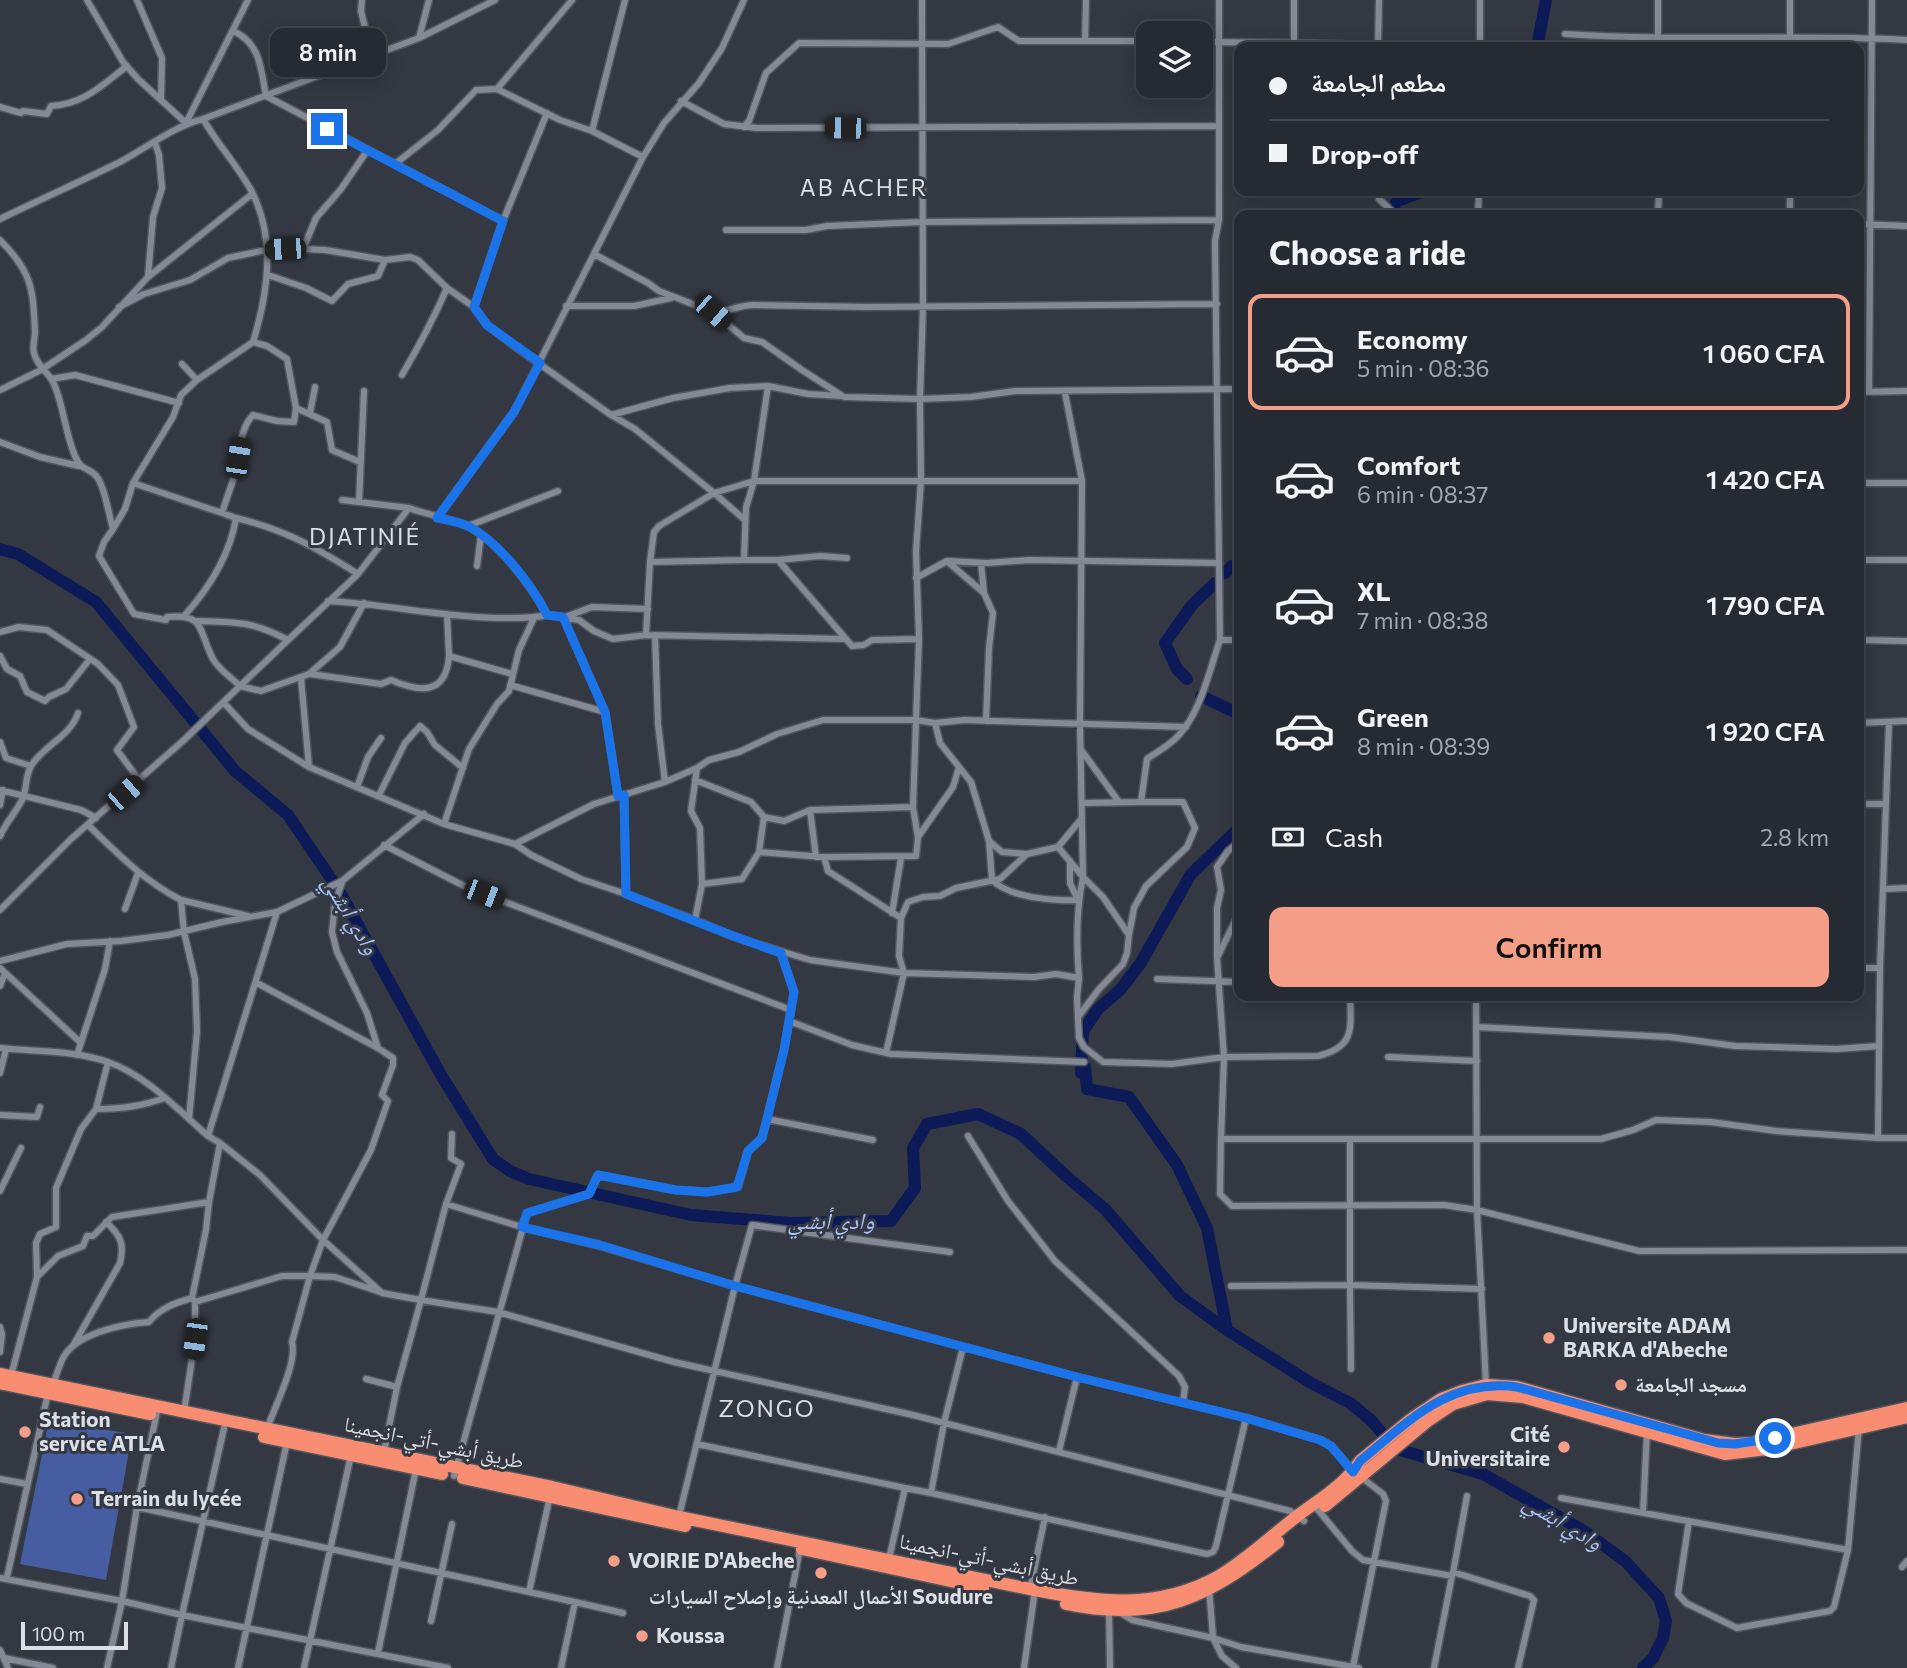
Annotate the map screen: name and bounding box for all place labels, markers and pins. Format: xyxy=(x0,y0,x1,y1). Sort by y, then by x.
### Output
place label: Universite ADAM BARKA d'Abeche xyxy=(1563,1312,1731,1361)
marker: Universite ADAM BARKA d'Abeche xyxy=(1541,1330,1557,1346)
place label: مسجد الجامعة xyxy=(1635,1371,1747,1396)
marker: مسجد الجامعة xyxy=(1613,1377,1629,1393)
place label: Station service ATLA xyxy=(39,1406,165,1455)
place label: Cité Universitaire xyxy=(1425,1421,1550,1470)
marker: Station service ATLA xyxy=(17,1424,33,1440)
marker: Cité Universitaire xyxy=(1556,1439,1572,1455)
place label: Terrain du lycée xyxy=(91,1485,242,1510)
marker: Terrain du lycée xyxy=(69,1491,85,1507)
place label: VOIRIE D'Abeche xyxy=(628,1547,795,1572)
marker: VOIRIE D'Abeche xyxy=(606,1553,622,1569)
marker: الأعمال المعدنية وإصلاح السيارات Soudure xyxy=(813,1565,829,1581)
place label: الأعمال المعدنية وإصلاح السيارات Soudure xyxy=(649,1583,993,1610)
place label: Koussa xyxy=(656,1622,725,1647)
marker: Koussa xyxy=(634,1628,650,1644)

